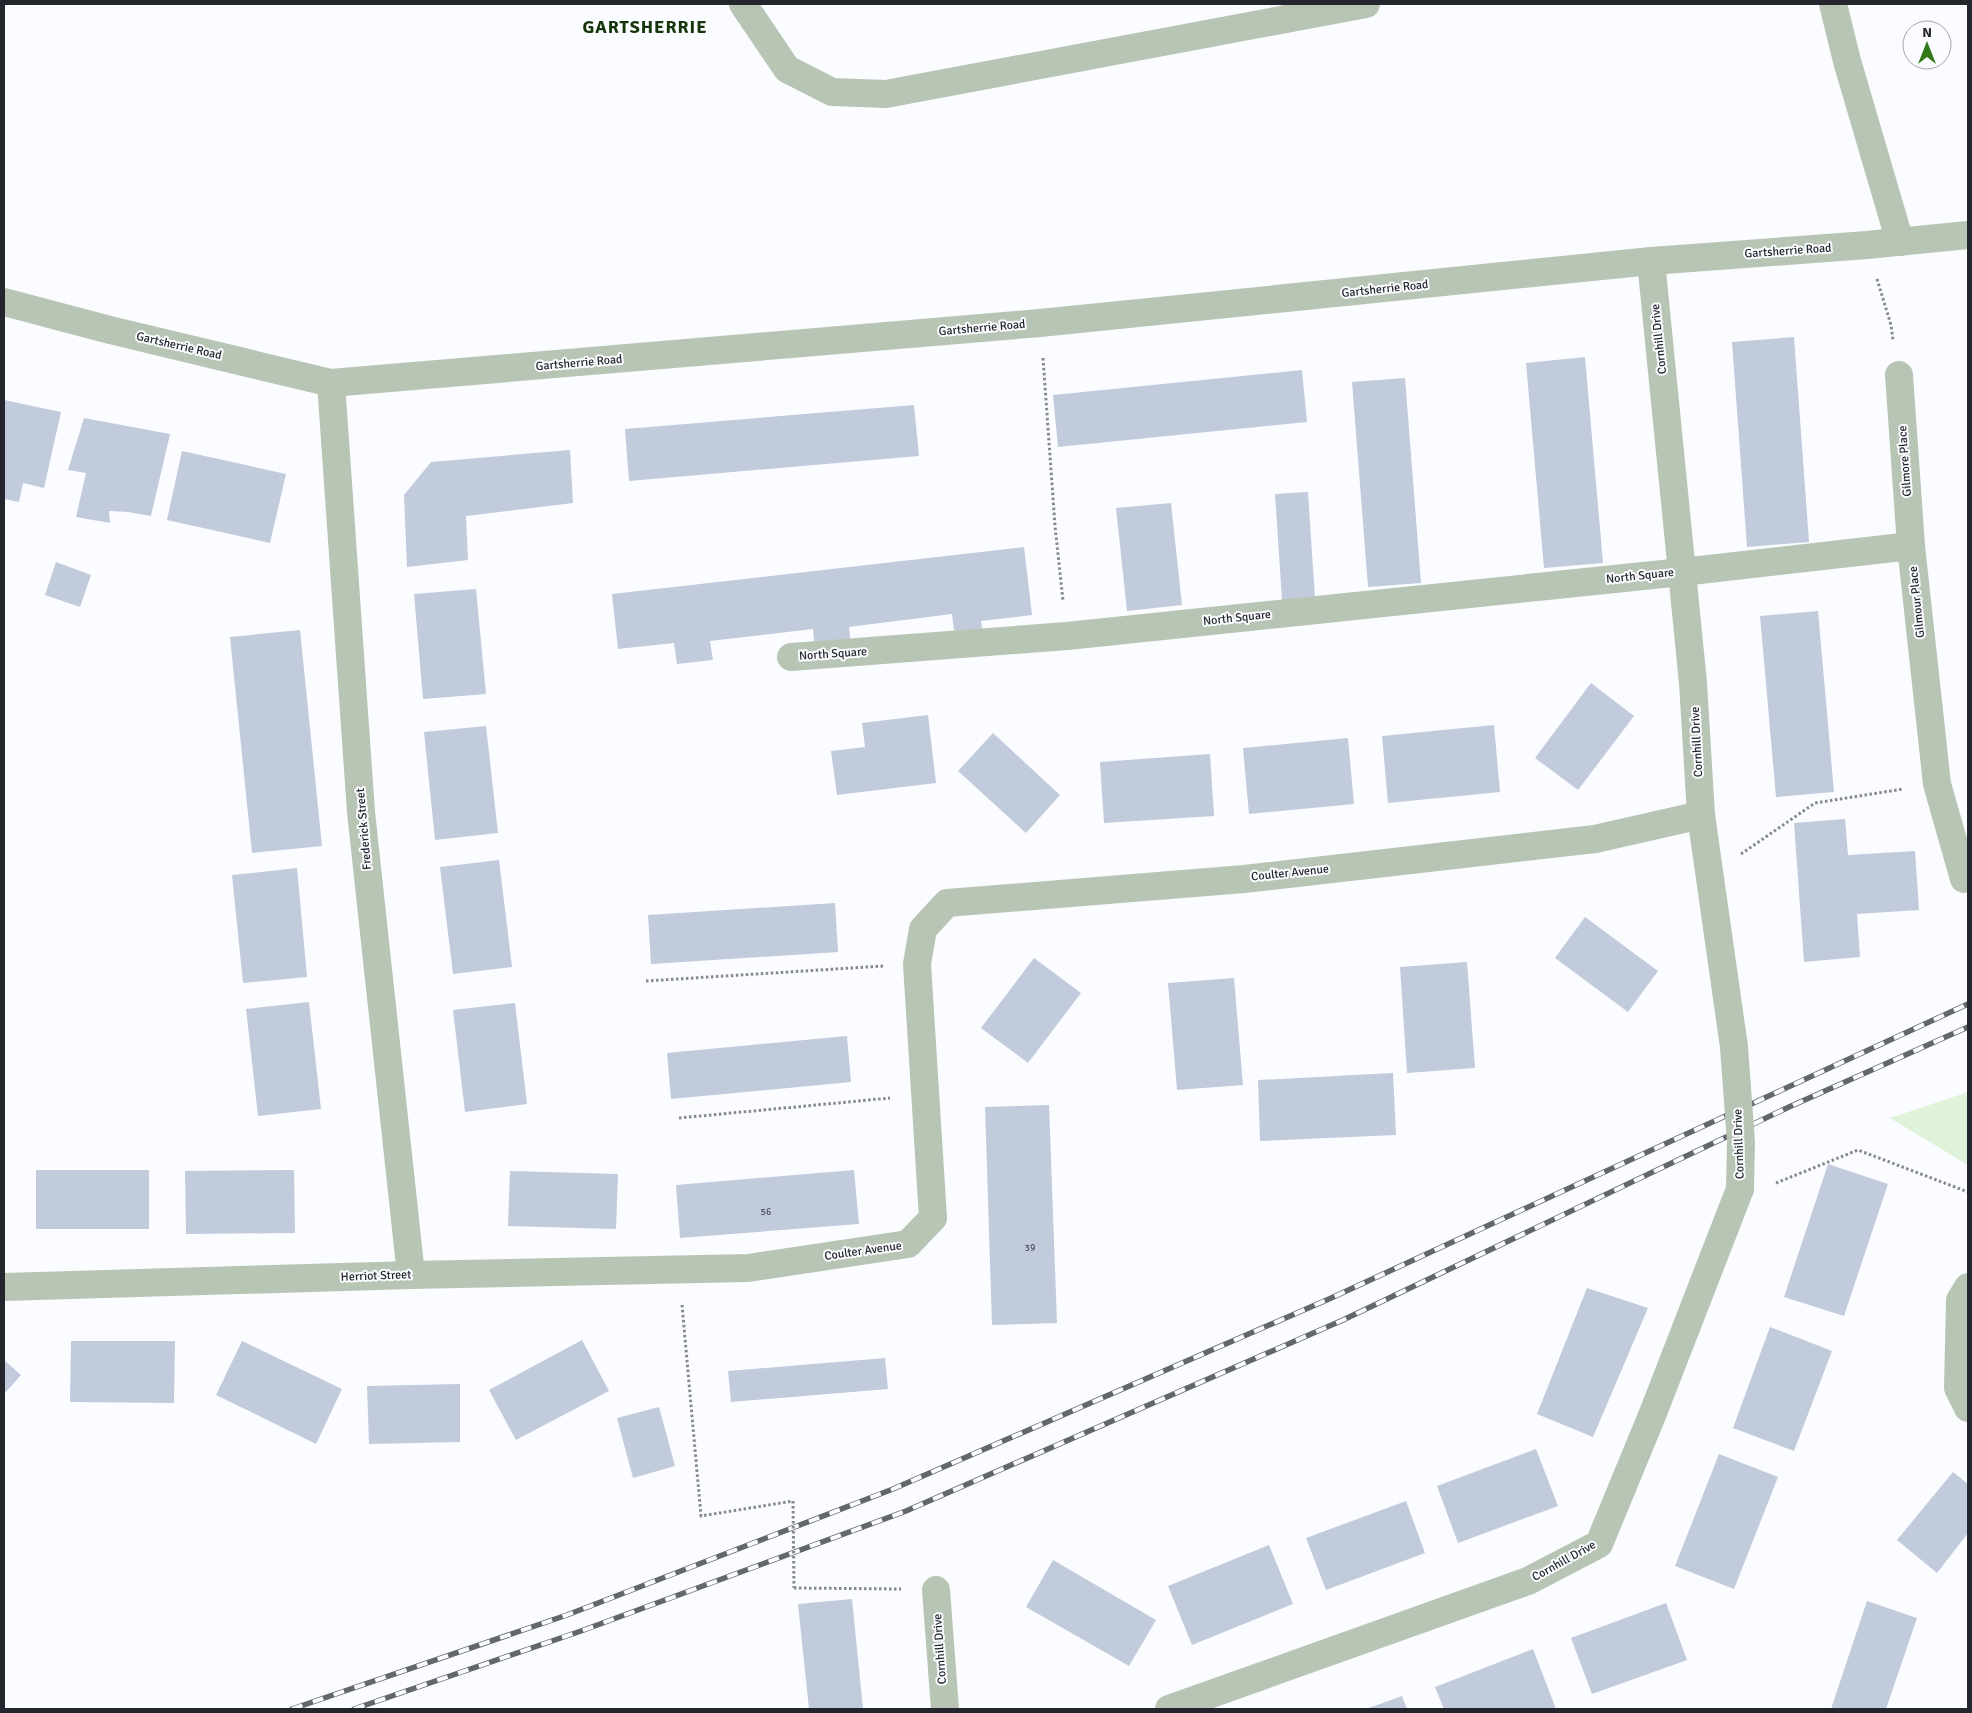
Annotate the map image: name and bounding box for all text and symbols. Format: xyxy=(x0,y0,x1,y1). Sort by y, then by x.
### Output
district label: GARTSHERRIE xyxy=(582,16,708,38)
north arrow xyxy=(1902,20,1952,70)
text: N xyxy=(1922,24,1932,41)
street label: Gartsherrie Road xyxy=(1744,240,1832,262)
street label: Gartsherrie Road xyxy=(1341,277,1429,301)
street label: Cornhill Drive xyxy=(1648,303,1670,375)
street label: Gartsherrie Road xyxy=(938,317,1026,339)
street label: Gartsherrie Road xyxy=(135,329,223,363)
street label: Gartsherrie Road xyxy=(535,352,623,374)
street label: Gilmore Place xyxy=(1895,425,1915,497)
street label: North Square xyxy=(1605,565,1675,587)
street label: Gilmour Place xyxy=(1906,565,1928,639)
street label: North Square xyxy=(1202,607,1272,629)
street label: North Square xyxy=(798,644,868,664)
street label: Cornhill Drive xyxy=(1688,706,1706,778)
street label: Frederick Street xyxy=(353,787,375,871)
street label: Coulter Avenue xyxy=(1250,861,1330,885)
street label: Cornhill Drive xyxy=(1730,1108,1748,1180)
house number: 56 xyxy=(761,1206,771,1218)
street label: Coulter Avenue xyxy=(823,1238,903,1264)
house number: 39 xyxy=(1025,1242,1035,1254)
street label: Herriot Street xyxy=(340,1267,412,1285)
street label: Cornhill Drive xyxy=(1530,1537,1598,1585)
street label: Cornhill Drive xyxy=(930,1613,950,1685)

